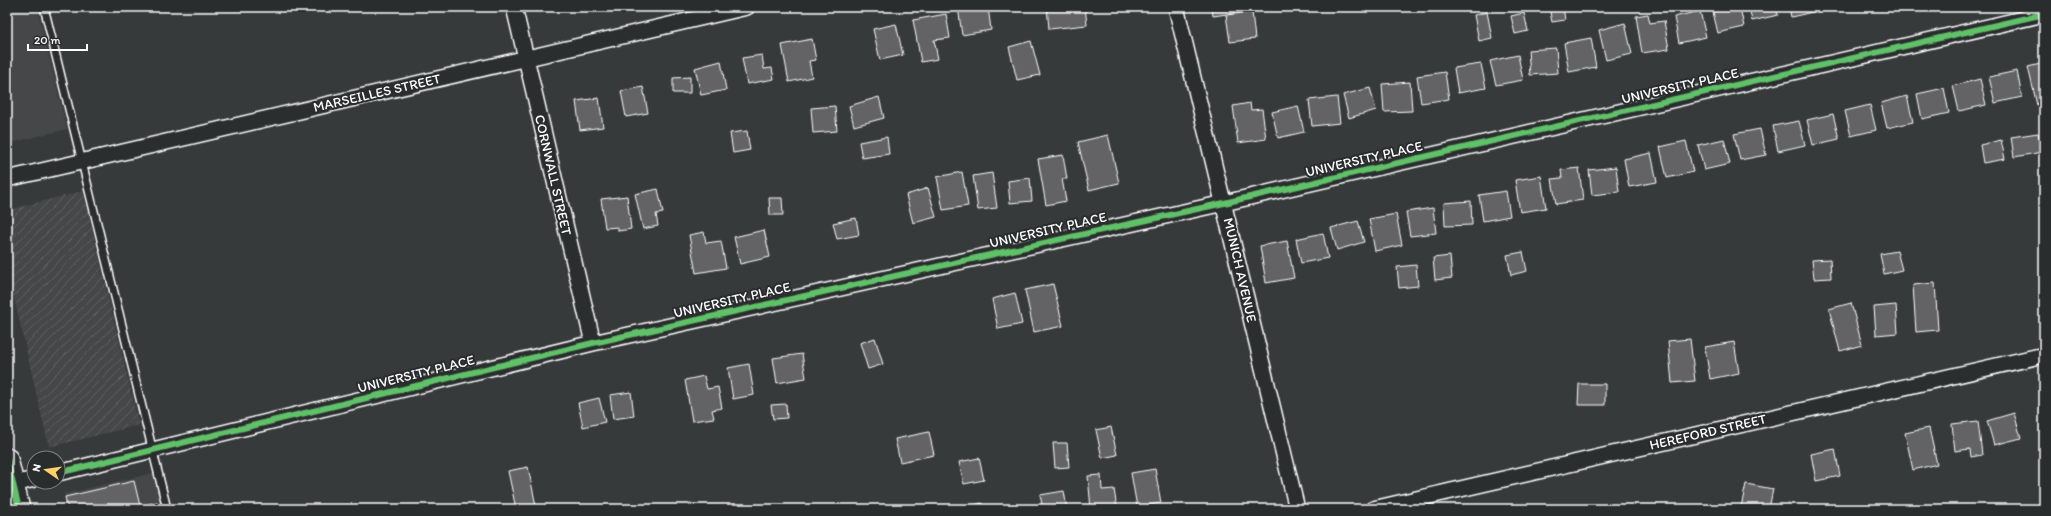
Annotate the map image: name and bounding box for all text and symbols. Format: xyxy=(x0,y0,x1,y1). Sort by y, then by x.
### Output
scale bar xyxy=(28,26,87,52)
text: 20 m xyxy=(34,33,61,47)
street label: UNIVERSITY PLACE xyxy=(1620,64,1741,108)
street label: MARSEILLES STREET xyxy=(312,70,443,116)
street label: CORNWALL STREET xyxy=(531,113,575,237)
street label: UNIVERSITY PLACE xyxy=(1304,137,1425,181)
street label: UNIVERSITY PLACE xyxy=(988,208,1109,252)
street label: MUNICH AVENUE xyxy=(1220,216,1260,324)
street label: UNIVERSITY PLACE xyxy=(672,278,793,322)
street label: UNIVERSITY PLACE xyxy=(356,351,476,397)
street label: HEREFORD STREET xyxy=(1648,410,1768,454)
north arrow xyxy=(26,450,66,490)
text: N xyxy=(30,463,44,473)

